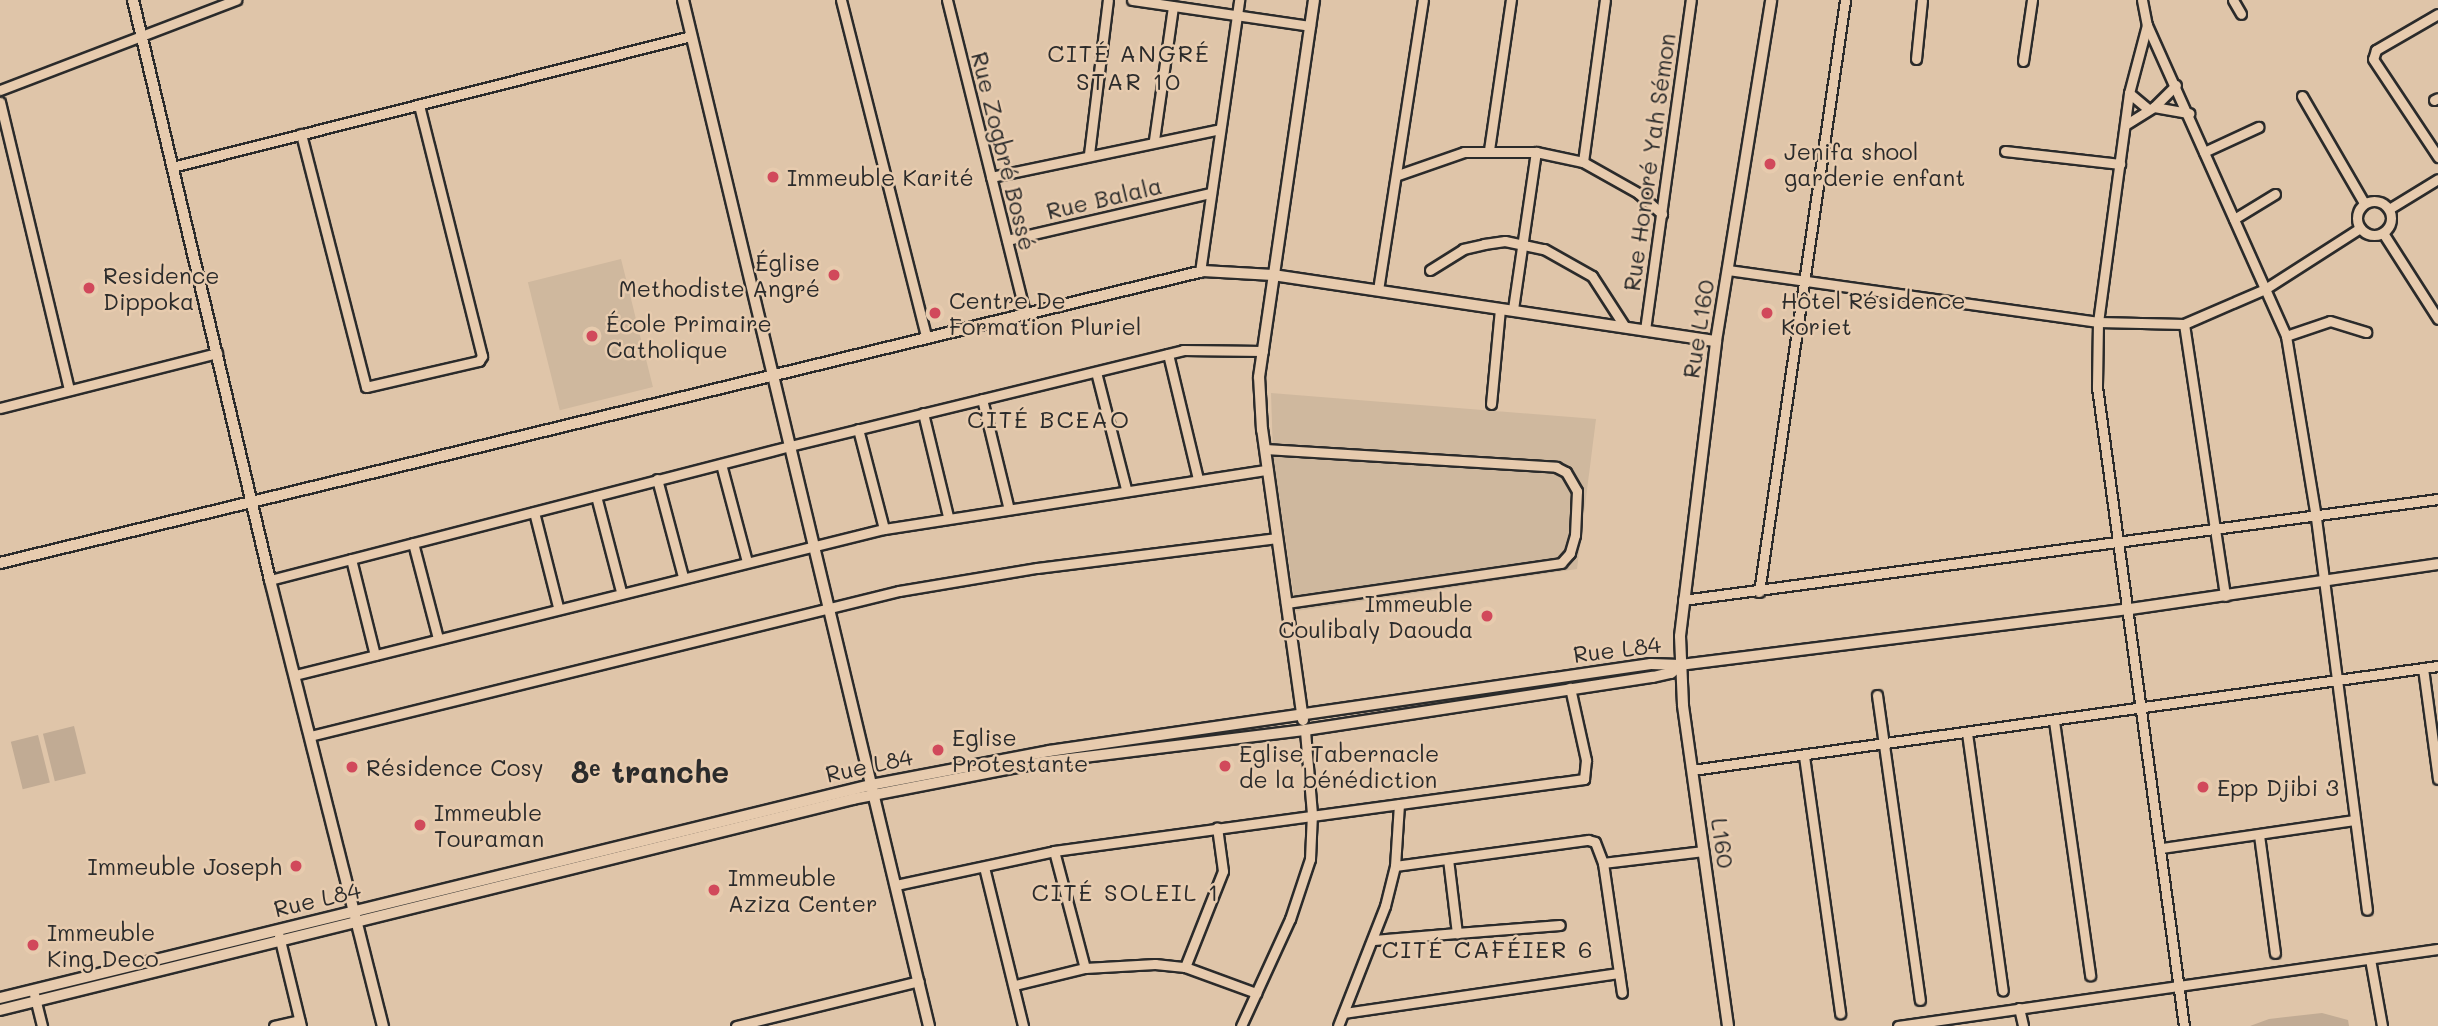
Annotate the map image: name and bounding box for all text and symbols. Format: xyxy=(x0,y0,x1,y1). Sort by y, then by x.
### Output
street label: Rue Honoré Yah Sémon xyxy=(1617,31,1681,293)
district label: CITÉ ANGRÉ STAR 10 xyxy=(1048,39,1210,95)
street label: Rue Zogbré Bossé xyxy=(966,49,1042,253)
place label: Jenifa shool garderie enfant xyxy=(1784,137,1965,191)
marker: Jenifa shool garderie enfant xyxy=(1762,156,1778,172)
place label: Immeuble Karité xyxy=(787,163,974,191)
marker: Immeuble Karité xyxy=(765,169,781,185)
street label: Rue Balala xyxy=(1044,171,1164,225)
place label: Église Methodiste Angré xyxy=(618,248,820,302)
place label: Residence Dippoka xyxy=(103,261,220,315)
marker: Église Methodiste Angré xyxy=(826,267,842,283)
street label: Rue L160 xyxy=(1677,278,1719,380)
marker: Residence Dippoka xyxy=(81,280,97,296)
place label: Centre De Formation Pluriel xyxy=(949,286,1142,340)
place label: Hôtel Résidence Koriet xyxy=(1781,286,1966,340)
marker: Centre De Formation Pluriel xyxy=(927,305,943,321)
marker: Hôtel Résidence Koriet xyxy=(1759,305,1775,321)
place label: École Primaire Catholique xyxy=(606,309,772,363)
marker: École Primaire Catholique xyxy=(584,328,600,344)
district label: CITÉ BCEAO xyxy=(968,405,1130,433)
place label: Immeuble Coulibaly Daouda xyxy=(1278,589,1473,643)
marker: Immeuble Coulibaly Daouda xyxy=(1479,608,1495,624)
street label: Rue L84 xyxy=(1571,630,1663,668)
place label: Eglise Protestante xyxy=(952,723,1088,777)
place label: Eglise Tabernacle de la bénédiction xyxy=(1239,739,1439,793)
street label: Rue L84 xyxy=(823,742,915,788)
marker: Eglise Protestante xyxy=(930,742,946,758)
place label: Résidence Cosy xyxy=(366,753,544,781)
district label: 8ᵉ tranche xyxy=(571,753,729,789)
marker: Eglise Tabernacle de la bénédiction xyxy=(1217,758,1233,774)
marker: Résidence Cosy xyxy=(344,759,360,775)
place label: Epp Djibi 3 xyxy=(2217,773,2339,801)
marker: Epp Djibi 3 xyxy=(2195,779,2211,795)
place label: Immeuble Touraman xyxy=(434,798,544,852)
street label: L160 xyxy=(1706,816,1740,870)
marker: Immeuble Touraman xyxy=(412,817,428,833)
place label: Immeuble Joseph xyxy=(88,852,282,880)
marker: Immeuble Joseph xyxy=(288,858,304,874)
place label: Immeuble Aziza Center xyxy=(728,863,878,917)
street label: Rue L84 xyxy=(271,876,363,922)
district label: CITÉ SOLEIL 1 xyxy=(1033,878,1219,906)
marker: Immeuble Aziza Center xyxy=(706,882,722,898)
place label: Immeuble King Deco xyxy=(47,918,159,972)
district label: CITÉ CAFÉIER 6 xyxy=(1383,935,1593,963)
marker: Immeuble King Deco xyxy=(25,937,41,953)

